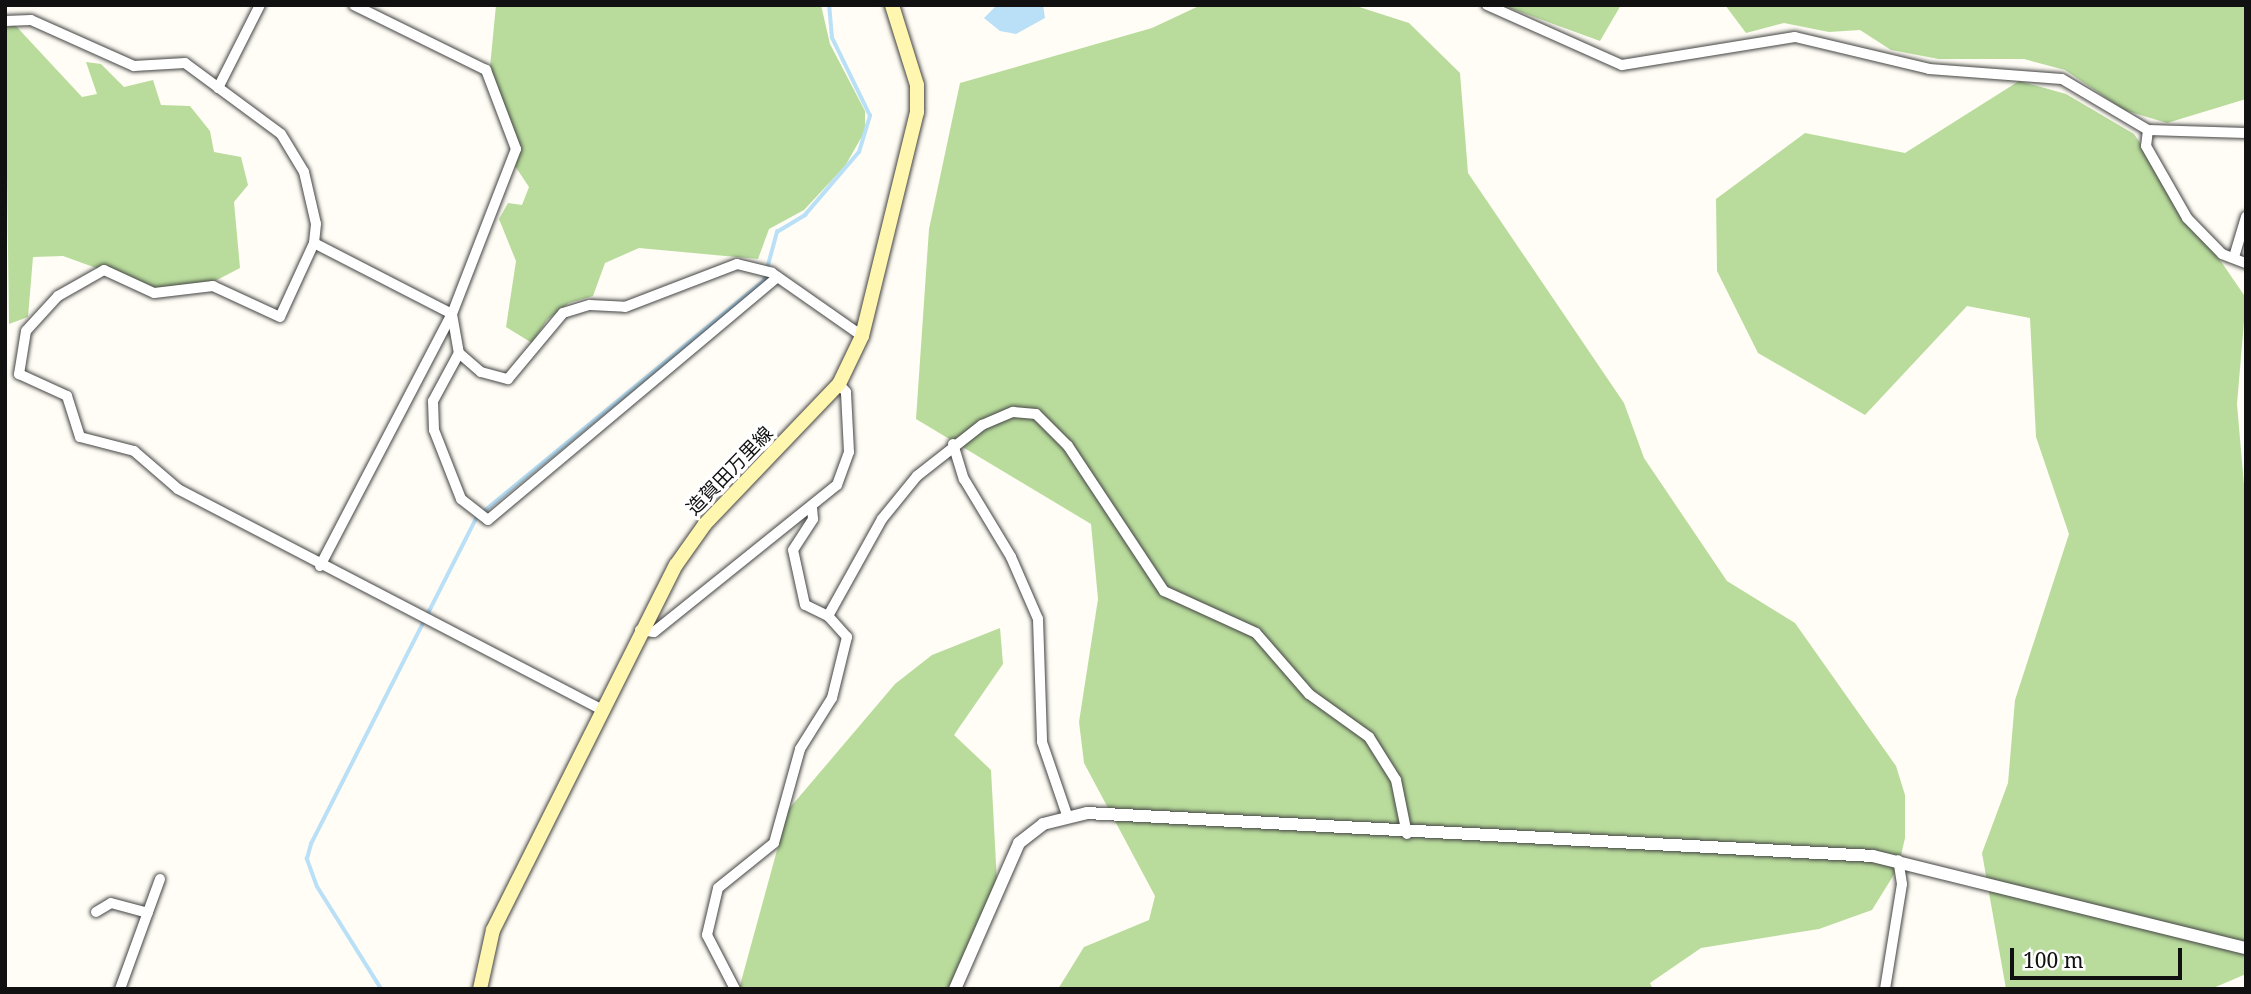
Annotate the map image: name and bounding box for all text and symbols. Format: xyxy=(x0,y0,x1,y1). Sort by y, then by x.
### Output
street label: 造賀田万里線 xyxy=(682,422,778,520)
scale bar xyxy=(2013,934,2184,978)
text: 100 m xyxy=(2023,946,2084,974)

